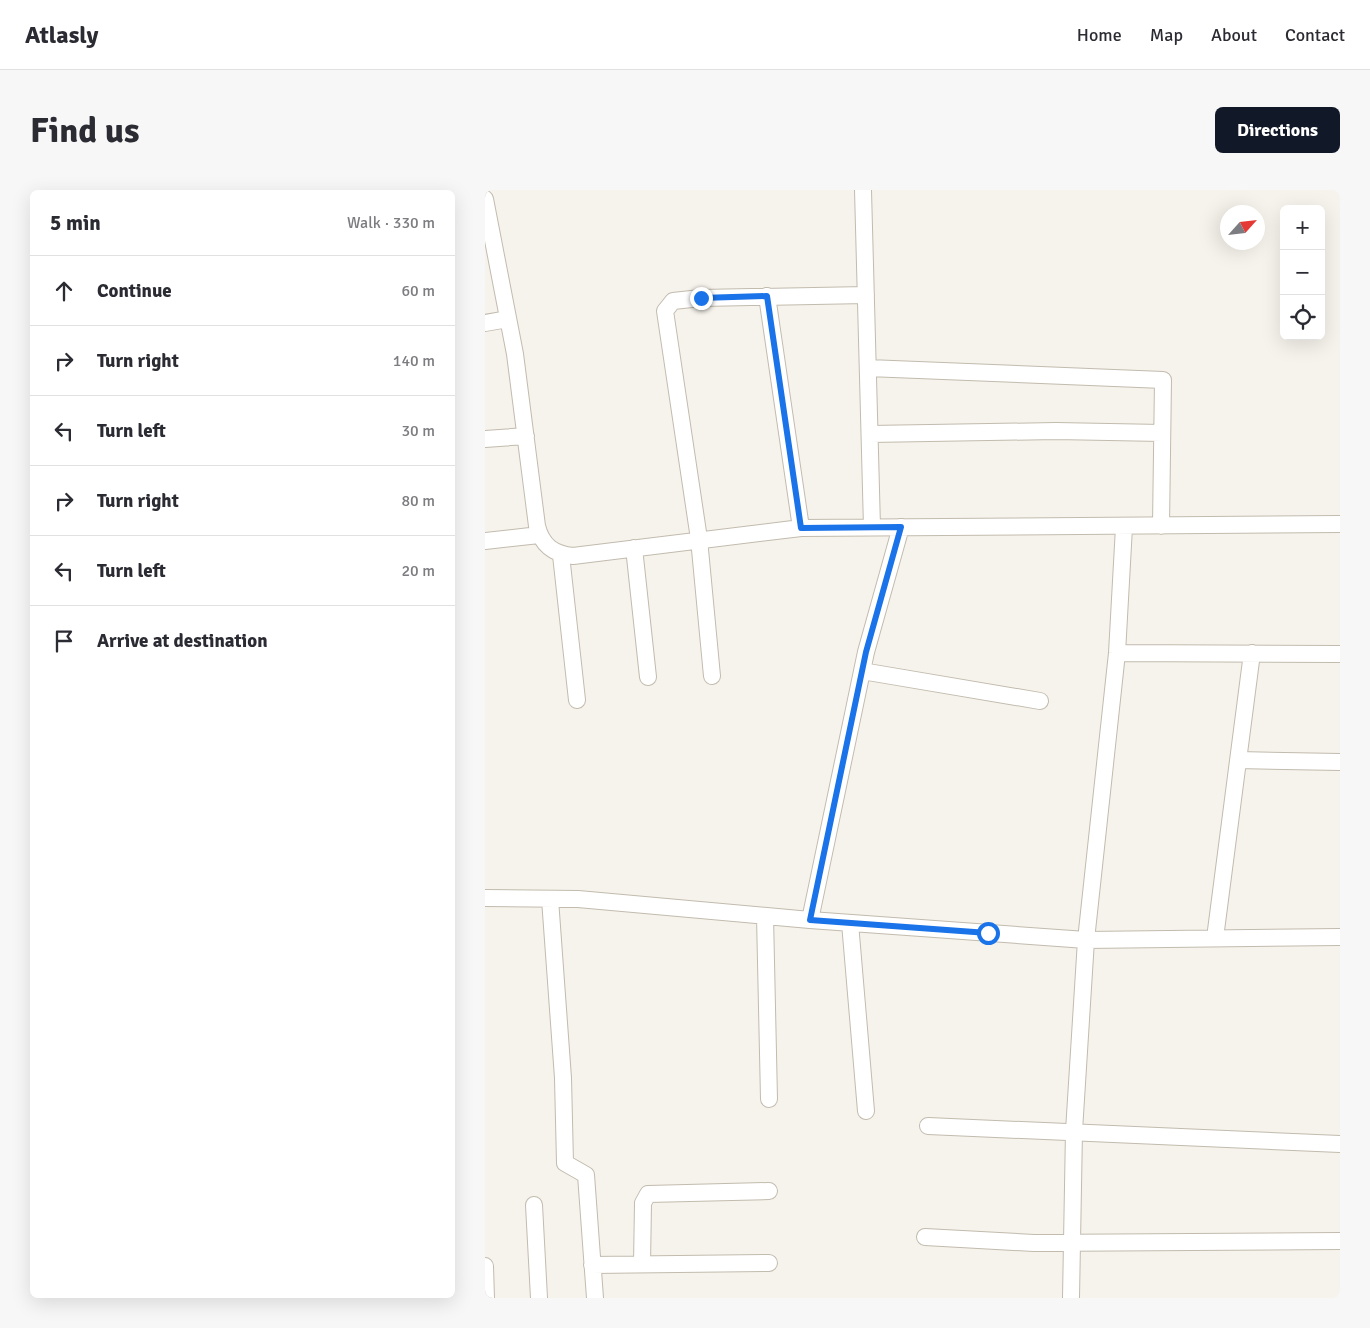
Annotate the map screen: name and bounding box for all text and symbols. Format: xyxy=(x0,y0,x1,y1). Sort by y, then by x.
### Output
text: Atlasly xyxy=(25,20,98,50)
text: Home xyxy=(1077,24,1122,46)
text: Map xyxy=(1150,24,1183,46)
text: About xyxy=(1211,24,1257,46)
text: Contact xyxy=(1285,24,1345,46)
button: Directions xyxy=(1215,107,1340,153)
text: Find us xyxy=(30,109,140,152)
north arrow xyxy=(1220,205,1265,250)
map controls xyxy=(1280,205,1325,340)
button: + xyxy=(1280,205,1325,250)
text: 5 min xyxy=(50,210,101,236)
text: Walk · 330 m xyxy=(347,213,435,233)
button: − xyxy=(1280,250,1325,295)
icon: ahead xyxy=(50,277,78,305)
text: Continue xyxy=(97,279,172,303)
text: 60 m xyxy=(401,281,435,301)
route end xyxy=(690,287,713,310)
button: locate xyxy=(1280,295,1325,340)
icon: right xyxy=(50,347,78,375)
text: Turn right xyxy=(97,349,179,373)
text: 140 m xyxy=(393,351,435,371)
icon: left xyxy=(50,417,78,445)
text: Turn left xyxy=(97,419,166,443)
text: 30 m xyxy=(401,421,435,441)
icon: right xyxy=(50,487,78,515)
text: Turn right xyxy=(97,489,179,513)
text: 80 m xyxy=(401,491,435,511)
icon: left xyxy=(50,557,78,585)
text: Turn left xyxy=(97,559,166,583)
text: 20 m xyxy=(401,561,435,581)
icon: arrive xyxy=(50,627,78,655)
text: Arrive at destination xyxy=(97,629,268,653)
route start xyxy=(977,922,1000,945)

